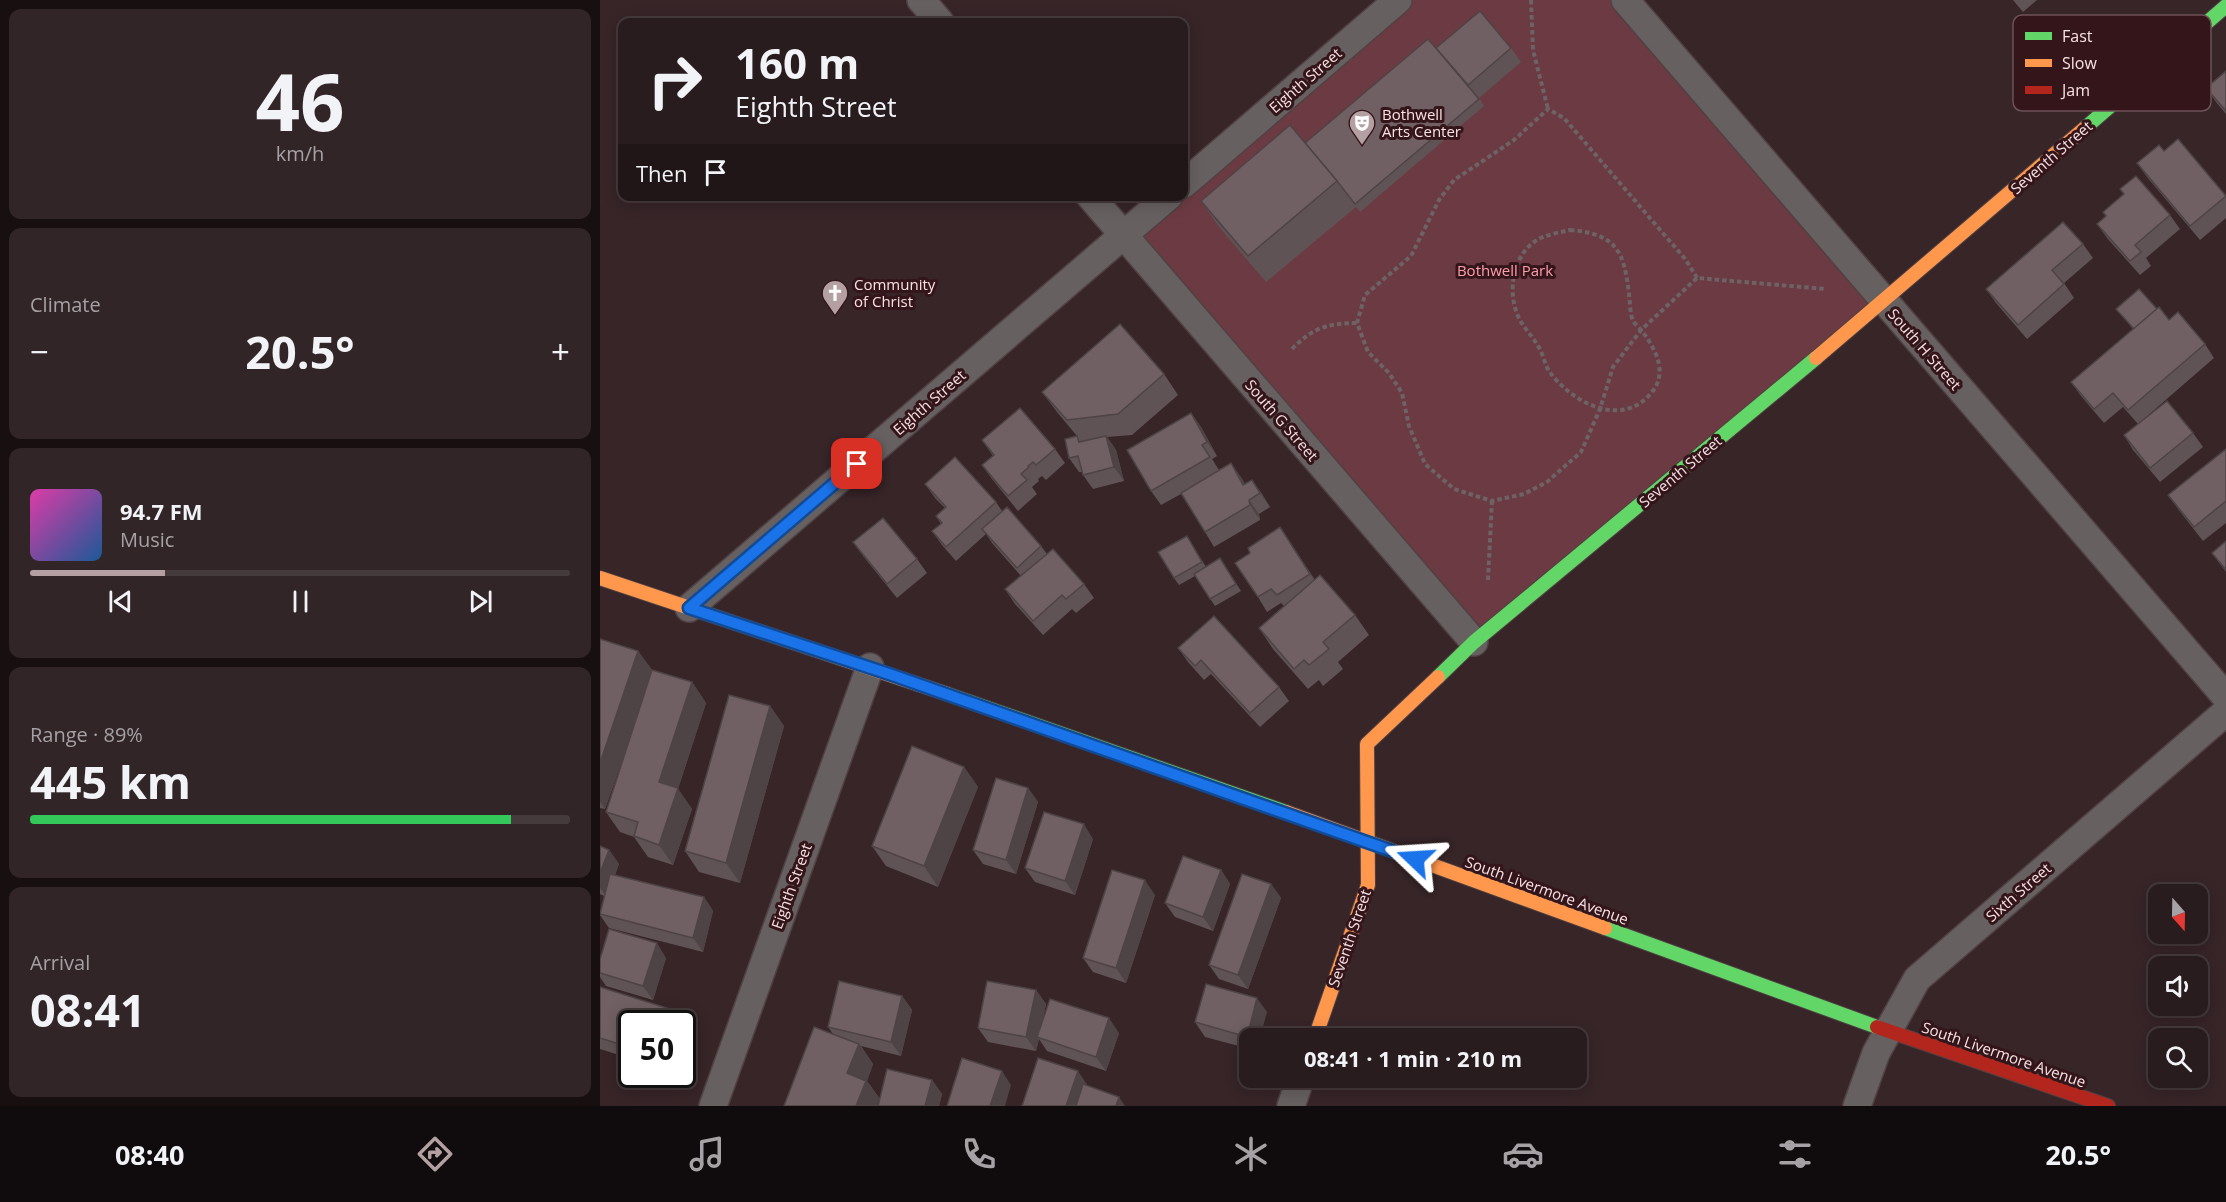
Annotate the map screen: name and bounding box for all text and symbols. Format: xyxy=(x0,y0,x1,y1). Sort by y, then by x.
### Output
legend xyxy=(2013,15,2211,111)
text: Fast xyxy=(2062,25,2093,47)
text: 160 m xyxy=(735,34,859,91)
icon: right xyxy=(636,42,714,120)
street label: Eighth Street xyxy=(1265,43,1345,117)
text: 46 xyxy=(255,48,345,154)
text: Slow xyxy=(2062,52,2097,74)
text: Jam xyxy=(2060,79,2090,101)
text: Eighth Street xyxy=(735,88,897,125)
place label: Bothwell Arts Center xyxy=(1382,104,1461,141)
theatre icon: Bothwell Arts Center xyxy=(1347,108,1377,146)
street label: Seventh Street xyxy=(2006,116,2096,198)
text: km/h xyxy=(276,140,324,167)
icon: arrive xyxy=(699,156,732,189)
text: Then xyxy=(636,158,687,188)
park label: Bothwell Park xyxy=(1457,260,1553,280)
place label: Community of Christ xyxy=(854,274,936,311)
church icon: Community of Christ xyxy=(820,278,850,316)
text: Climate xyxy=(30,291,101,318)
street label: South H Street xyxy=(1884,304,1966,394)
text: 20.5° xyxy=(245,321,355,382)
text: − xyxy=(30,329,49,374)
text: + xyxy=(551,329,570,374)
street label: Eighth Street xyxy=(889,365,969,439)
street label: South G Street xyxy=(1241,375,1323,465)
street label: Seventh Street xyxy=(1634,431,1726,511)
pin xyxy=(831,438,882,489)
icon: arrive xyxy=(840,447,873,480)
text: 94.7 FM xyxy=(120,496,203,526)
text: Music xyxy=(120,526,174,553)
icon: previous xyxy=(104,585,137,618)
icon: pause xyxy=(284,585,317,618)
icon: next xyxy=(464,585,497,618)
text: Range · 89% xyxy=(30,721,143,748)
text: 445 km xyxy=(30,751,191,812)
position arrow xyxy=(1383,827,1447,891)
street label: Eighth Street xyxy=(766,840,816,932)
street label: South Livermore Avenue xyxy=(1463,851,1631,929)
street label: Sixth Street xyxy=(1981,858,2055,926)
north arrow xyxy=(2148,884,2208,944)
map controls xyxy=(2148,884,2208,1088)
street label: Seventh Street xyxy=(1323,886,1375,990)
text: Arrival xyxy=(30,949,90,976)
button: sound xyxy=(2148,956,2208,1016)
text: 08:41 xyxy=(30,979,146,1040)
speed limit sign: 50 xyxy=(618,1010,696,1088)
street label: South Livermore Avenue xyxy=(1919,1017,2089,1091)
button: search xyxy=(2148,1028,2208,1088)
text: 08:41 · 1 min · 210 m xyxy=(1304,1043,1522,1073)
icon: directions xyxy=(414,1133,456,1175)
icon: music xyxy=(686,1133,728,1175)
icon: phone xyxy=(958,1133,1000,1175)
icon: climate xyxy=(1230,1133,1272,1175)
icon: car xyxy=(1502,1133,1544,1175)
icon: filters xyxy=(1774,1133,1816,1175)
text: 08:40 xyxy=(115,1136,184,1173)
text: 20.5° xyxy=(2045,1136,2111,1173)

